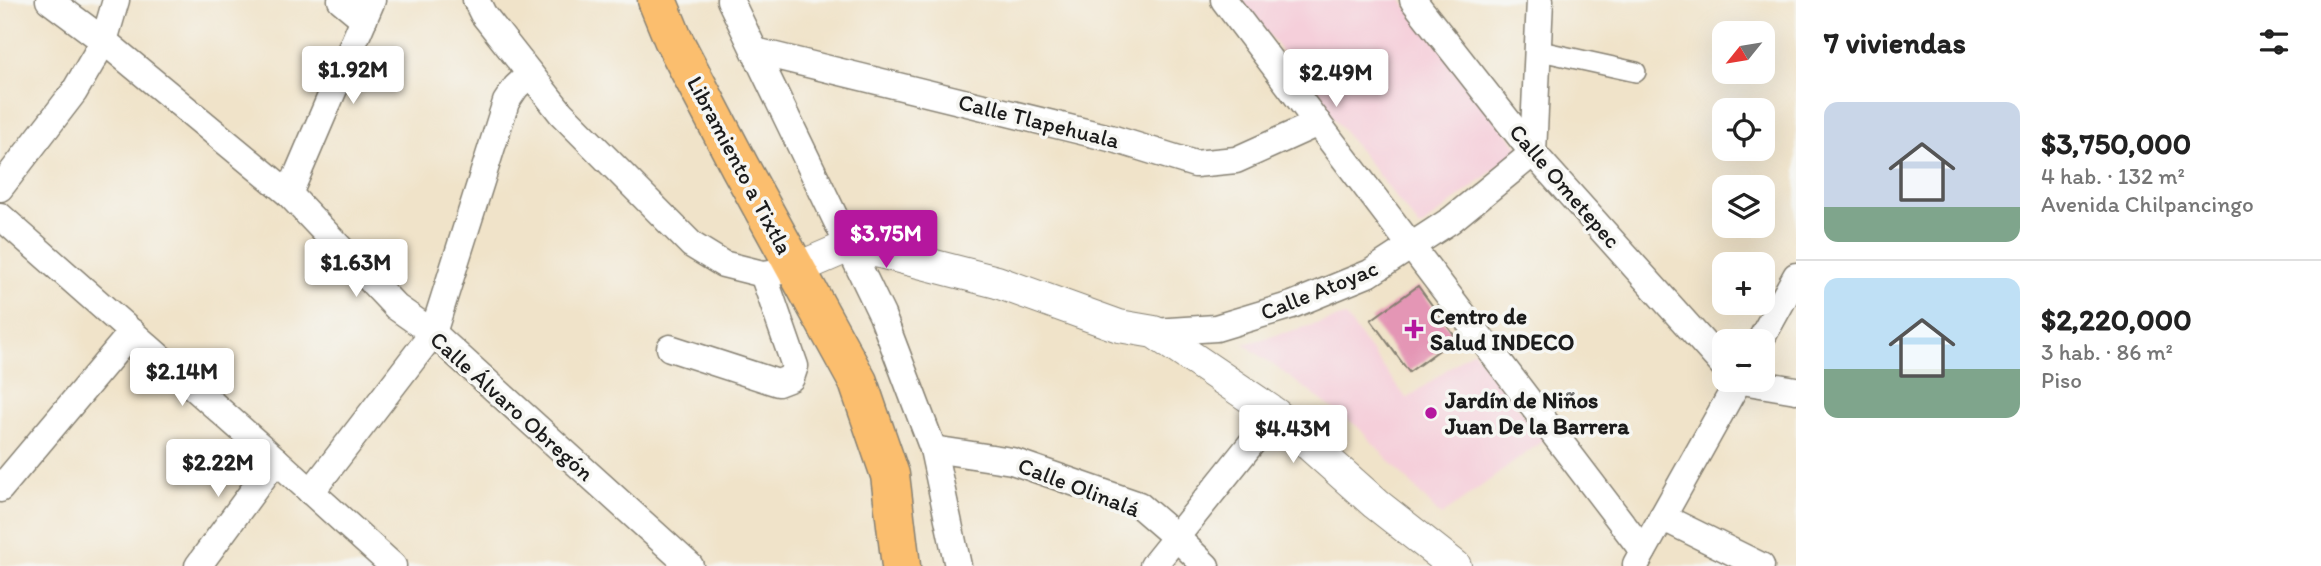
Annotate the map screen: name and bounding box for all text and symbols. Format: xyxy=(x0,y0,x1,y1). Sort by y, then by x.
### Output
north arrow xyxy=(1712,21,1774,84)
map controls xyxy=(1712,21,1775,392)
icon: filters xyxy=(2255,23,2293,61)
text: 7 viviendas xyxy=(1824,24,1966,61)
pin: $1.92M xyxy=(296,46,410,106)
pin: $2.49M xyxy=(1279,50,1393,109)
text: $1.92M xyxy=(318,55,388,83)
text: $2.49M xyxy=(1299,58,1373,86)
street label: Libramiento a Tixtla xyxy=(681,71,799,259)
street label: Calle Tlapehuala xyxy=(956,87,1123,155)
button: locate xyxy=(1712,98,1775,161)
street label: Calle Ometepec xyxy=(1503,118,1627,254)
text: $3,750,000 xyxy=(2041,125,2191,162)
icon: home xyxy=(1880,130,1964,214)
text: 4 hab. · 132 m² xyxy=(2041,162,2185,190)
button: layers xyxy=(1712,175,1775,238)
text: Avenida Chilpancingo xyxy=(2041,190,2254,218)
pin: $3.75M xyxy=(829,210,943,270)
text: $3.75M xyxy=(850,219,922,247)
pin: $1.63M xyxy=(299,240,413,299)
text: $1.63M xyxy=(321,248,391,276)
button: + xyxy=(1712,252,1775,315)
street label: Calle Atoyac xyxy=(1256,254,1382,326)
text: $2,220,000 xyxy=(2041,301,2192,338)
place label: Centro de Salud INDECO xyxy=(1430,302,1574,356)
icon: home xyxy=(1880,306,1964,390)
marker: Centro de Salud INDECO xyxy=(1404,319,1424,339)
street label: Calle Álvaro Obregón xyxy=(424,325,600,487)
button: − xyxy=(1712,329,1775,392)
text: 3 hab. · 86 m² xyxy=(2041,338,2173,366)
pin: $2.14M xyxy=(125,348,239,408)
text: $2.14M xyxy=(146,357,218,385)
text: Piso xyxy=(2041,366,2082,394)
place label: Jardín de Niños Juan De la Barrera xyxy=(1444,386,1630,440)
marker: Jardín de Niños Juan De la Barrera xyxy=(1423,405,1439,421)
pin: $4.43M xyxy=(1236,406,1350,465)
text: $4.43M xyxy=(1255,414,1331,442)
pin: $2.22M xyxy=(161,440,275,499)
text: $2.22M xyxy=(182,448,254,476)
street label: Calle Olinalá xyxy=(1014,451,1144,523)

